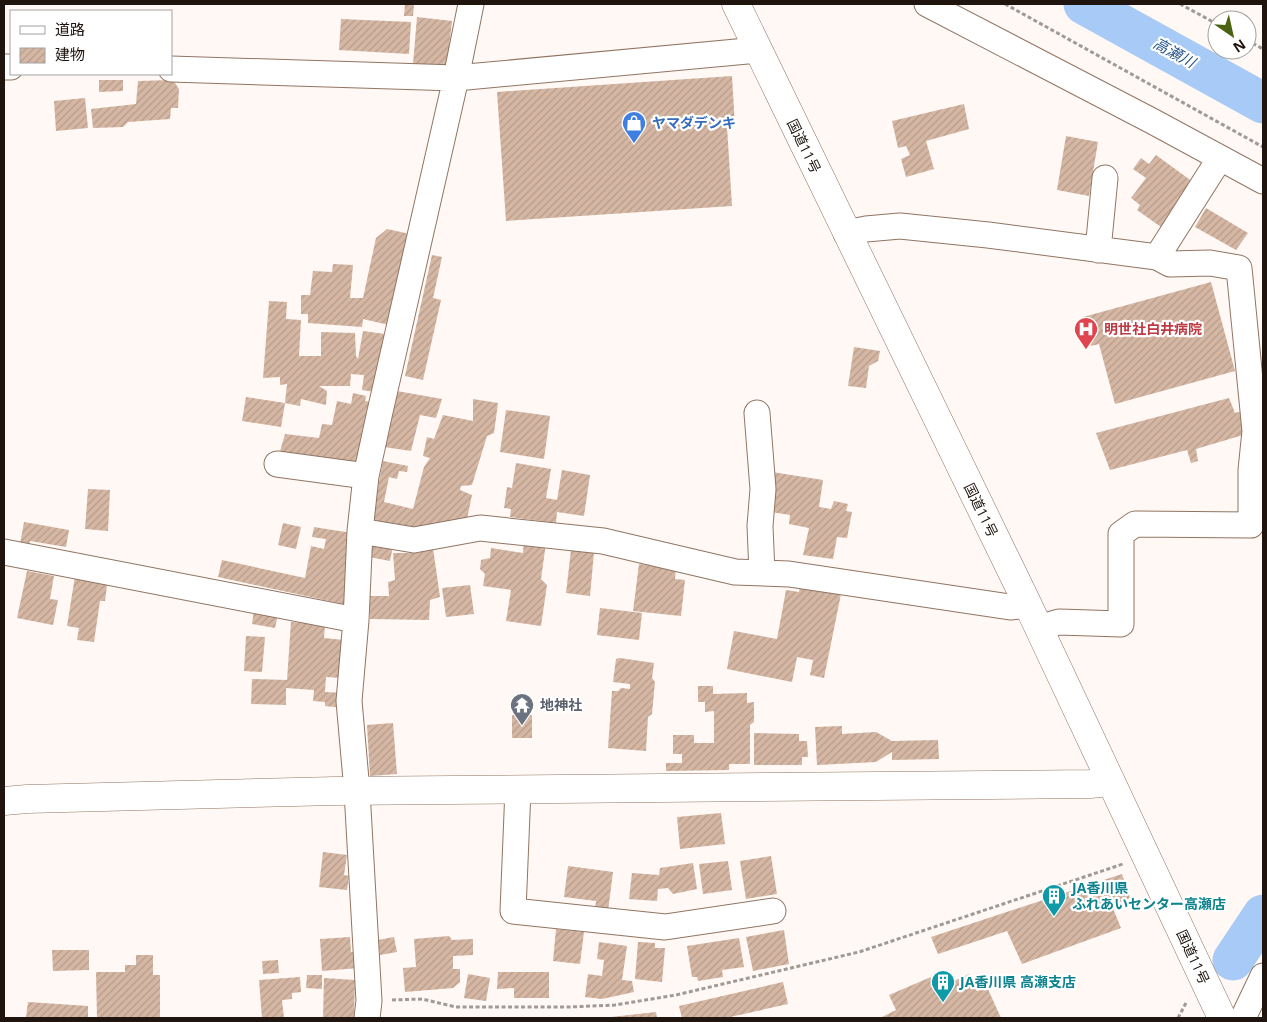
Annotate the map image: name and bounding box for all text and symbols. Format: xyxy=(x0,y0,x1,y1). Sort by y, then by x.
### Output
legend xyxy=(10,10,172,75)
north arrow xyxy=(1207,10,1257,60)
text: 道路 xyxy=(55,19,85,39)
water label: 高瀬川 xyxy=(1150,32,1201,73)
text: N xyxy=(1230,35,1250,57)
text: 建物 xyxy=(55,44,85,64)
shop icon: ヤマダデンキ xyxy=(621,110,647,144)
place label: ヤマダデンキ xyxy=(652,113,736,132)
street label: 国道11号 xyxy=(783,116,826,176)
hospital icon: 明世社白井病院 xyxy=(1073,316,1099,350)
place label: 明世社白井病院 xyxy=(1104,319,1202,338)
street label: 国道11号 xyxy=(960,480,1003,540)
temple icon: 地神社 xyxy=(509,692,535,726)
place label: 地神社 xyxy=(540,695,582,714)
place label: JA香川県 ふれあいセンター高瀬店 xyxy=(1070,878,1226,913)
building icon: JA香川県 ふれあいセンター高瀬店 xyxy=(1041,883,1067,917)
street label: 国道11号 xyxy=(1173,926,1214,987)
building icon: JA香川県 高瀬支店 xyxy=(930,969,956,1003)
place label: JA香川県 高瀬支店 xyxy=(958,972,1076,991)

